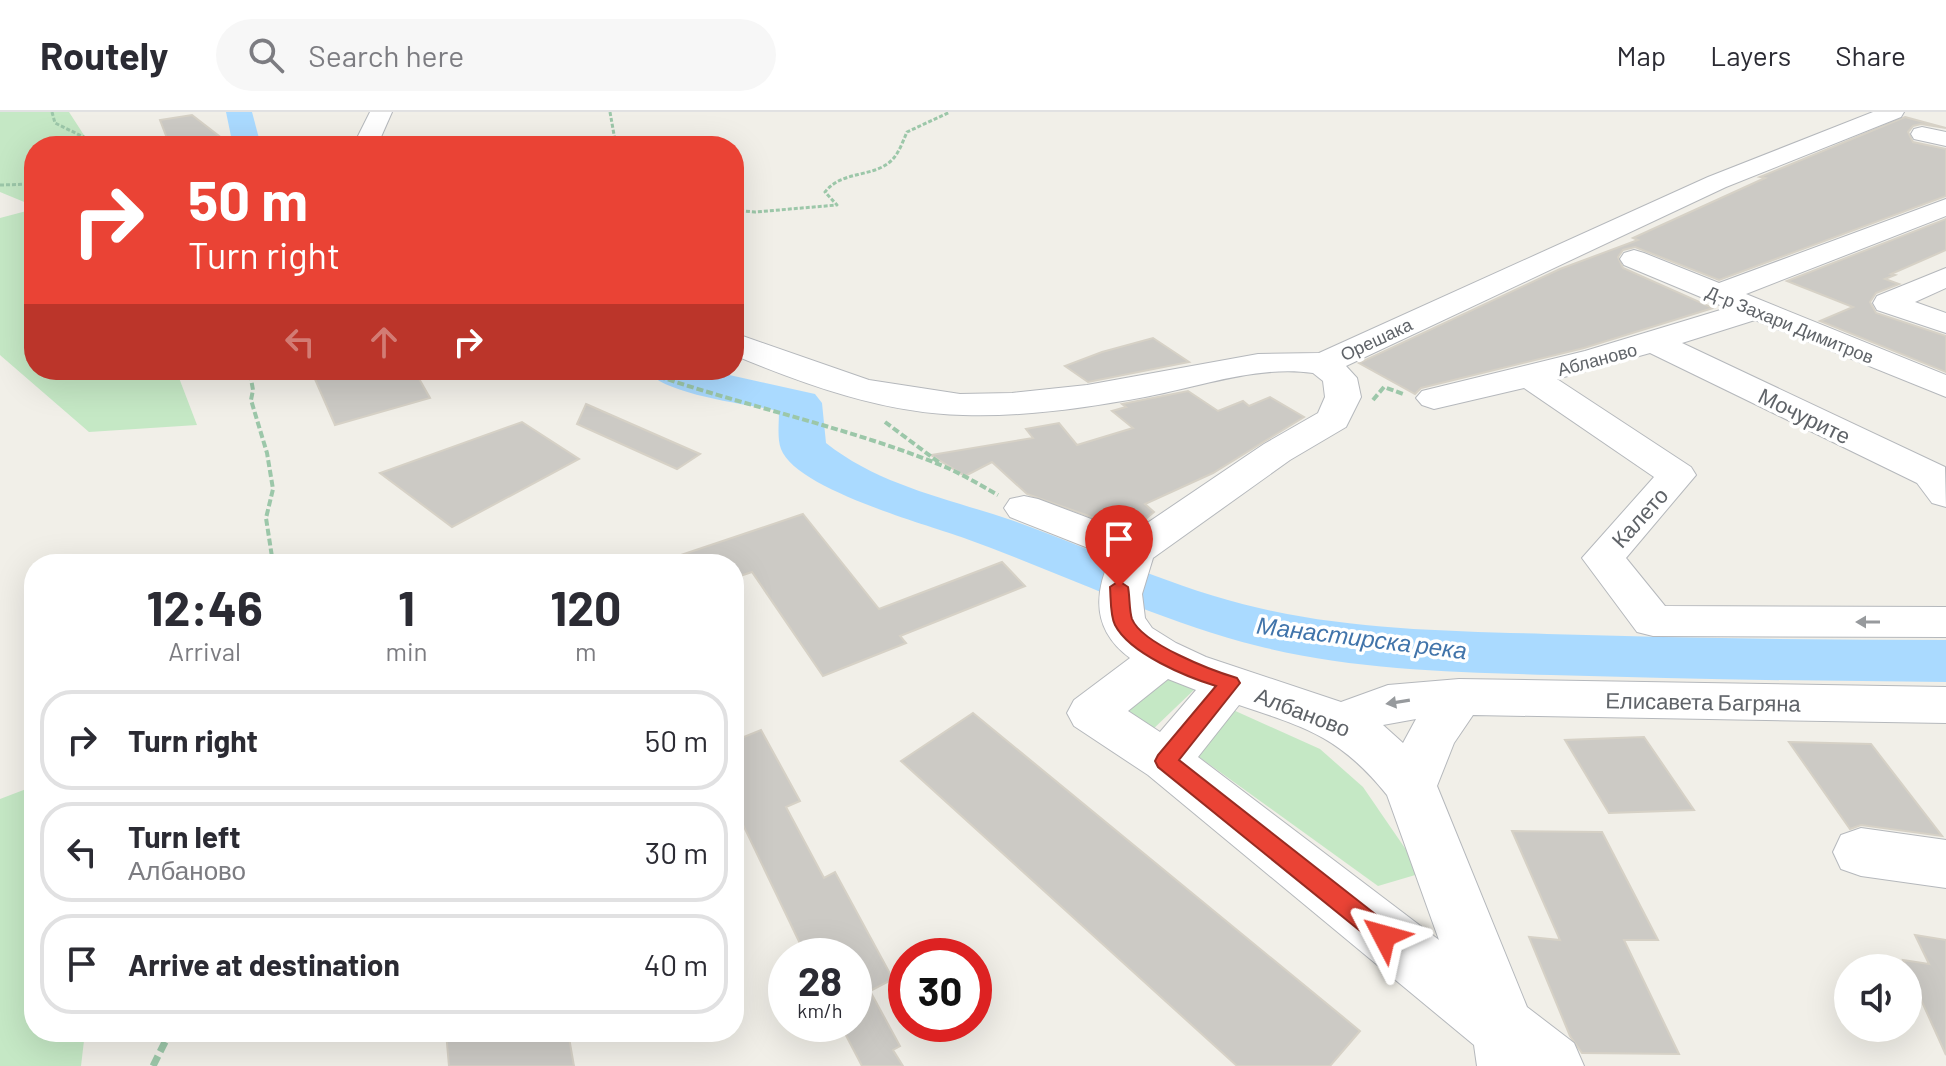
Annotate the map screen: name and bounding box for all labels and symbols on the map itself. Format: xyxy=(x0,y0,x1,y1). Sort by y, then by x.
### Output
street label: Д-р Захари Димитров xyxy=(1703,280,1877,368)
street label: Орешака xyxy=(1337,312,1416,365)
street label: Абланово xyxy=(1555,338,1639,380)
street label: Мочурите xyxy=(1754,382,1855,449)
street label: Калето xyxy=(1605,482,1673,552)
pin xyxy=(1085,505,1153,587)
water label: Манастирска река xyxy=(1255,610,1469,664)
one-way arrow xyxy=(1855,616,1880,628)
street label: Албаново xyxy=(1252,681,1354,741)
street label: Елисавета Багряна xyxy=(1605,686,1802,717)
one-way arrow xyxy=(1385,696,1410,709)
position arrow xyxy=(1342,894,1426,978)
speed limit sign: 30 xyxy=(888,938,992,1042)

